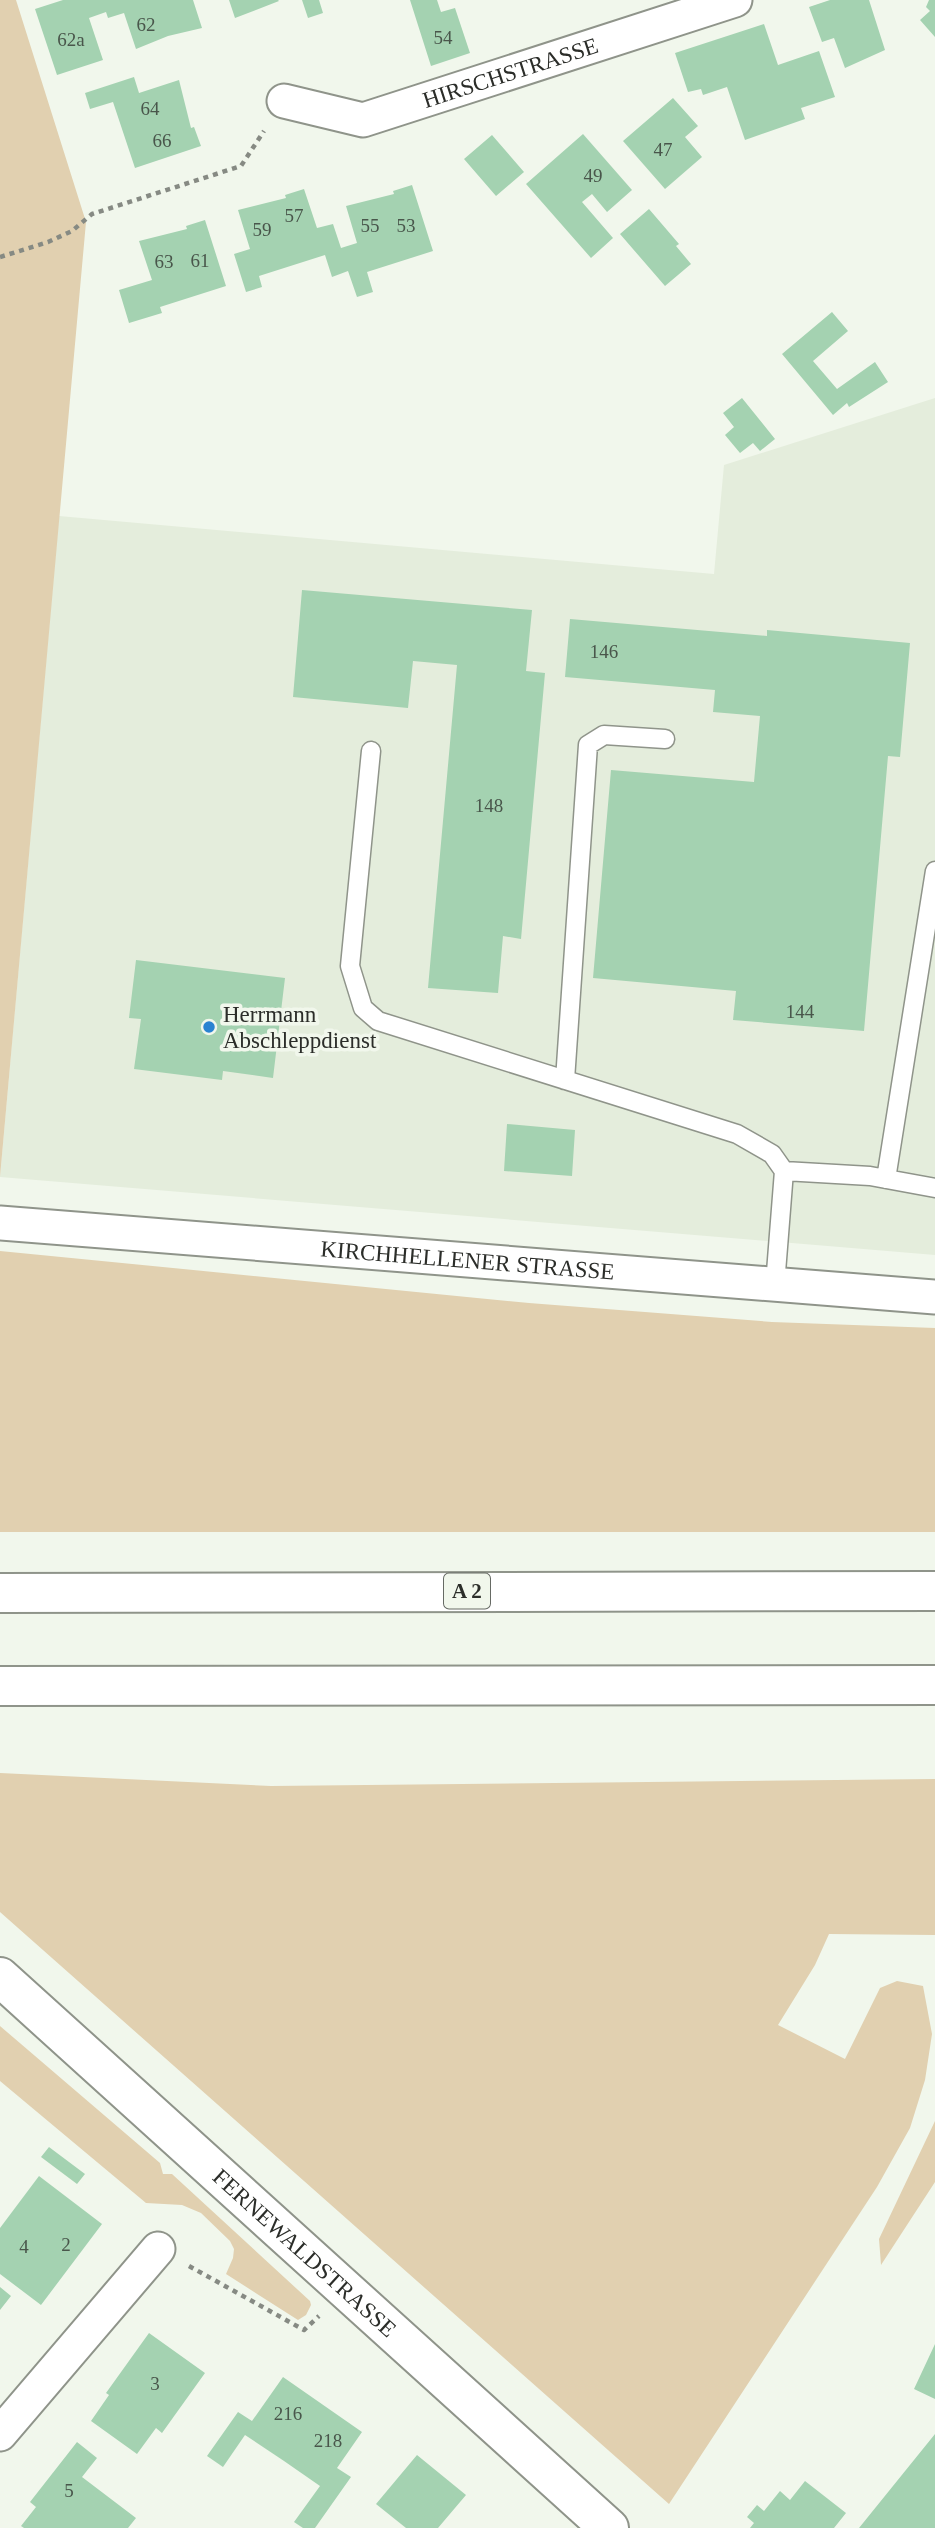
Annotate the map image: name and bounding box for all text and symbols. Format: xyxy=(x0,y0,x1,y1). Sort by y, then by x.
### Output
house number: 62 xyxy=(137,14,156,35)
house number: 54 xyxy=(434,27,453,48)
house number: 62a xyxy=(57,29,85,50)
street label: HIRSCHSTRASSE xyxy=(420,33,601,113)
house number: 64 xyxy=(141,98,160,119)
house number: 66 xyxy=(153,130,172,151)
house number: 47 xyxy=(654,139,673,160)
house number: 49 xyxy=(584,165,603,186)
house number: 57 xyxy=(285,205,304,226)
house number: 55 xyxy=(361,215,380,236)
house number: 53 xyxy=(397,215,416,236)
house number: 59 xyxy=(253,219,272,240)
house number: 61 xyxy=(191,250,210,271)
house number: 63 xyxy=(155,251,174,272)
house number: 146 xyxy=(590,641,618,662)
house number: 148 xyxy=(475,795,503,816)
house number: 144 xyxy=(786,1001,815,1022)
place label: Herrmann Abschleppdienst xyxy=(223,1002,377,1053)
marker: Herrmann Abschleppdienst xyxy=(201,1019,217,1035)
street label: KIRCHHELLENER STRASSE xyxy=(320,1236,615,1285)
road number: A 2 xyxy=(444,1574,490,1608)
street label: FERNEWALDSTRASSE xyxy=(208,2164,401,2342)
house number: 2 xyxy=(61,2234,71,2255)
house number: 4 xyxy=(19,2236,29,2257)
house number: 3 xyxy=(150,2373,160,2394)
house number: 216 xyxy=(274,2403,302,2424)
house number: 218 xyxy=(314,2430,342,2451)
house number: 5 xyxy=(64,2480,74,2501)

